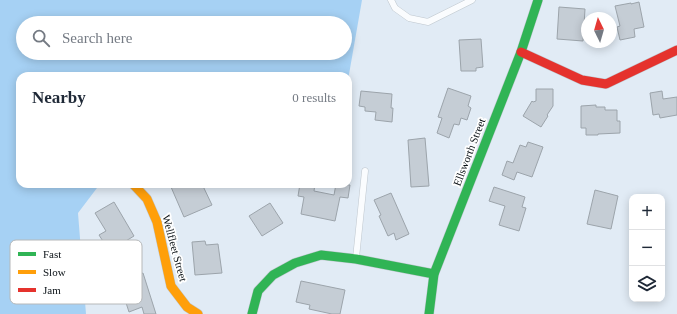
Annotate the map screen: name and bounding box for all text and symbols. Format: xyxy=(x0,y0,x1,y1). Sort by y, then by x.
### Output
north arrow xyxy=(581,12,617,48)
search box xyxy=(16,16,352,60)
icon: search xyxy=(30,27,52,49)
text: Search here xyxy=(62,30,132,46)
text: Nearby xyxy=(32,88,86,107)
text: 0 results xyxy=(292,90,336,105)
street label: Ellsworth Street xyxy=(451,117,487,187)
map controls xyxy=(629,194,665,302)
button: + xyxy=(629,194,665,230)
street label: Wellfleet Street xyxy=(160,213,190,283)
button: − xyxy=(629,230,665,266)
legend xyxy=(10,240,142,304)
text: Fast xyxy=(43,248,61,260)
text: Slow xyxy=(43,266,66,278)
button: layers xyxy=(629,266,665,302)
text: Jam xyxy=(43,284,61,296)

